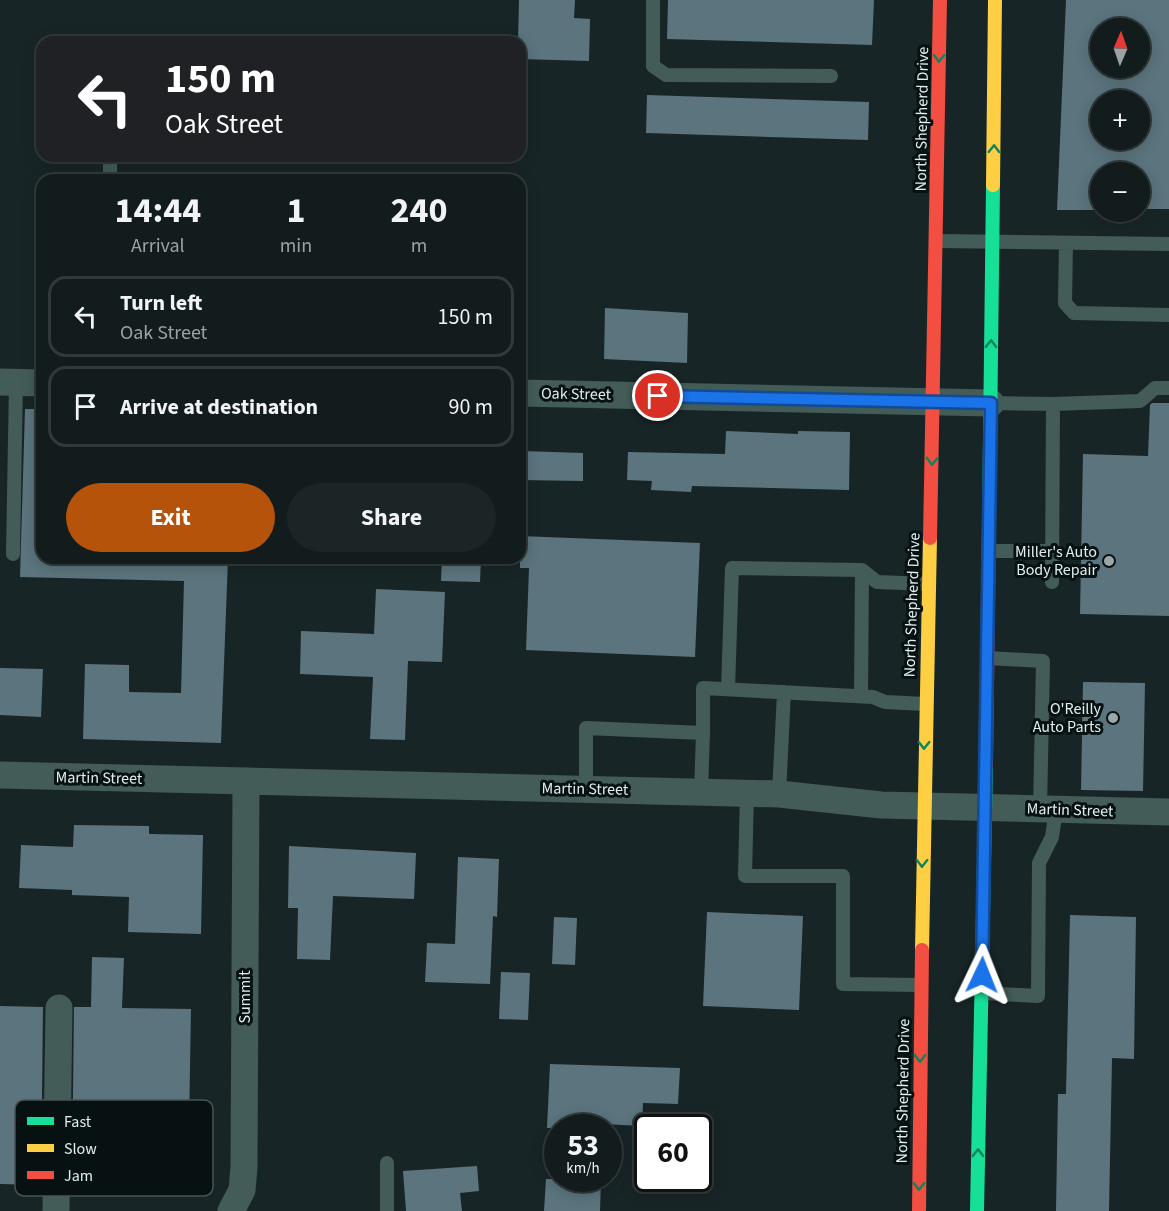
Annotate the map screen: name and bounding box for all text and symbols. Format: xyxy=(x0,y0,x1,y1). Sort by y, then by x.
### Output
north arrow xyxy=(1090,18,1150,78)
map controls xyxy=(1090,18,1150,222)
street label: North Shepherd Drive xyxy=(910,46,934,192)
text: 150 m xyxy=(165,49,276,109)
one-way arrow xyxy=(933,54,945,63)
icon: left xyxy=(66,60,144,138)
button: + xyxy=(1090,90,1150,150)
text: Oak Street xyxy=(165,105,283,144)
one-way arrow xyxy=(988,145,1000,154)
button: − xyxy=(1090,162,1150,222)
text: 14:44 xyxy=(114,185,201,236)
text: 1 xyxy=(286,185,305,236)
text: 240 xyxy=(391,185,448,236)
text: Arrival xyxy=(131,232,185,260)
text: min xyxy=(280,232,312,260)
text: m xyxy=(411,232,427,260)
text: Turn left xyxy=(120,287,202,319)
icon: left xyxy=(69,300,102,333)
text: 150 m xyxy=(438,301,493,333)
text: Oak Street xyxy=(120,319,207,347)
one-way arrow xyxy=(985,340,998,349)
pin xyxy=(632,370,683,421)
icon: arrive xyxy=(641,379,674,412)
street label: Oak Street xyxy=(541,382,612,406)
icon: arrive xyxy=(69,390,102,423)
text: Arrive at destination xyxy=(120,391,318,423)
text: 90 m xyxy=(448,391,493,423)
one-way arrow xyxy=(926,456,939,465)
button: Exit xyxy=(66,483,275,552)
button: Share xyxy=(287,483,496,552)
street label: North Shepherd Drive xyxy=(898,532,926,678)
place label: Miller's Auto Body Repair xyxy=(1015,541,1097,581)
marker: Miller's Auto Body Repair xyxy=(1102,554,1116,568)
place label: O'Reilly Auto Parts xyxy=(1033,698,1102,738)
marker: O'Reilly Auto Parts xyxy=(1106,711,1120,725)
one-way arrow xyxy=(918,741,930,750)
street label: Martin Street xyxy=(55,766,143,790)
street label: Martin Street xyxy=(541,777,629,801)
street label: Martin Street xyxy=(1026,797,1114,823)
one-way arrow xyxy=(916,859,928,868)
position arrow xyxy=(950,943,1014,1007)
street label: Summit xyxy=(234,970,256,1024)
street label: North Shepherd Drive xyxy=(891,1018,915,1164)
one-way arrow xyxy=(914,1054,926,1063)
legend xyxy=(15,1100,213,1196)
text: Fast xyxy=(64,1111,92,1133)
speed limit sign: 60 xyxy=(634,1114,712,1192)
text: 53 xyxy=(567,1124,599,1167)
text: Slow xyxy=(64,1138,97,1160)
one-way arrow xyxy=(972,1148,984,1157)
text: km/h xyxy=(566,1158,600,1179)
text: Jam xyxy=(64,1165,93,1187)
one-way arrow xyxy=(913,1182,925,1191)

